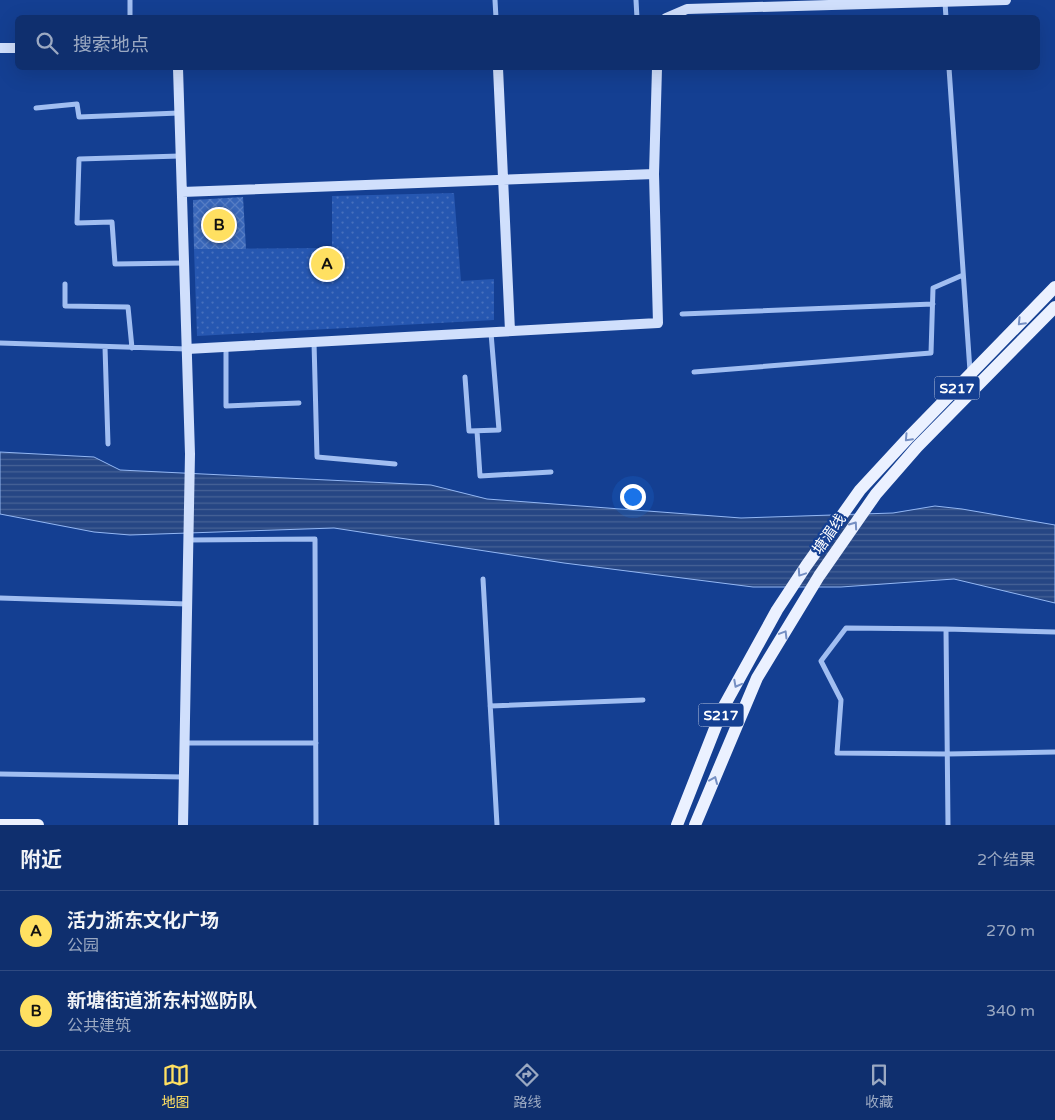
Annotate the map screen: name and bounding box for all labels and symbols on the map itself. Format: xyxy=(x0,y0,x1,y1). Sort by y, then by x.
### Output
pin: B xyxy=(203,206,235,244)
pin: A xyxy=(311,245,343,283)
one-way arrow xyxy=(1018,316,1027,325)
road number: S217 xyxy=(934,376,980,399)
one-way arrow xyxy=(905,433,914,442)
your location xyxy=(620,484,646,510)
street label: 塘湄线 xyxy=(809,510,849,558)
one-way arrow xyxy=(848,522,857,531)
one-way arrow xyxy=(798,567,807,576)
one-way arrow xyxy=(777,630,787,639)
one-way arrow xyxy=(733,678,743,687)
road number: S217 xyxy=(698,704,744,726)
one-way arrow xyxy=(708,776,719,785)

